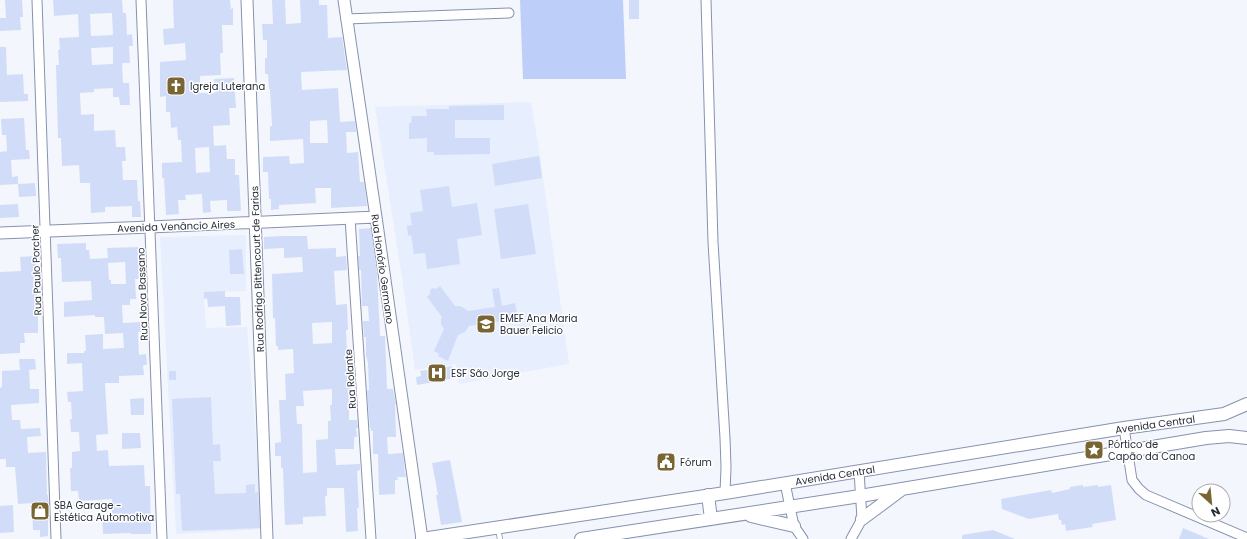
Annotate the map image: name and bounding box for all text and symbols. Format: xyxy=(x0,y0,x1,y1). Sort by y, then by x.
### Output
church icon: Igreja Luterana xyxy=(165,75,187,97)
place label: Igreja Luterana xyxy=(190,79,265,94)
street label: Rua Rodrigo Bittencourt de Farias xyxy=(247,186,268,352)
street label: Rua Honório Germano xyxy=(367,213,398,325)
street label: Avenida Venâncio Aires xyxy=(117,217,235,236)
street label: Rua Paulo Porcher xyxy=(27,224,46,316)
street label: Rua Nova Bassano xyxy=(133,247,152,341)
place label: EMEF Ana Maria Bauer Felicio xyxy=(500,311,577,338)
school or university icon: EMEF Ana Maria Bauer Felicio xyxy=(475,313,497,335)
street label: Rua Rolante xyxy=(341,349,360,409)
hospital icon: ESF São Jorge xyxy=(426,362,448,384)
place label: ESF São Jorge xyxy=(451,366,520,381)
street label: Avenida Central xyxy=(1114,411,1196,438)
place label: Pórtico de Capão da Canoa xyxy=(1108,437,1195,464)
place icon: Pórtico de Capão da Canoa xyxy=(1083,439,1105,461)
public building icon: Fórum xyxy=(655,451,677,473)
place label: Fórum xyxy=(680,455,712,470)
street label: Avenida Central xyxy=(794,462,876,489)
north arrow xyxy=(1191,483,1231,523)
place label: SBA Garage - Estética Automotiva xyxy=(54,498,154,525)
shop icon: SBA Garage - Estética Automotiva xyxy=(29,500,51,522)
text: N xyxy=(1208,503,1223,521)

